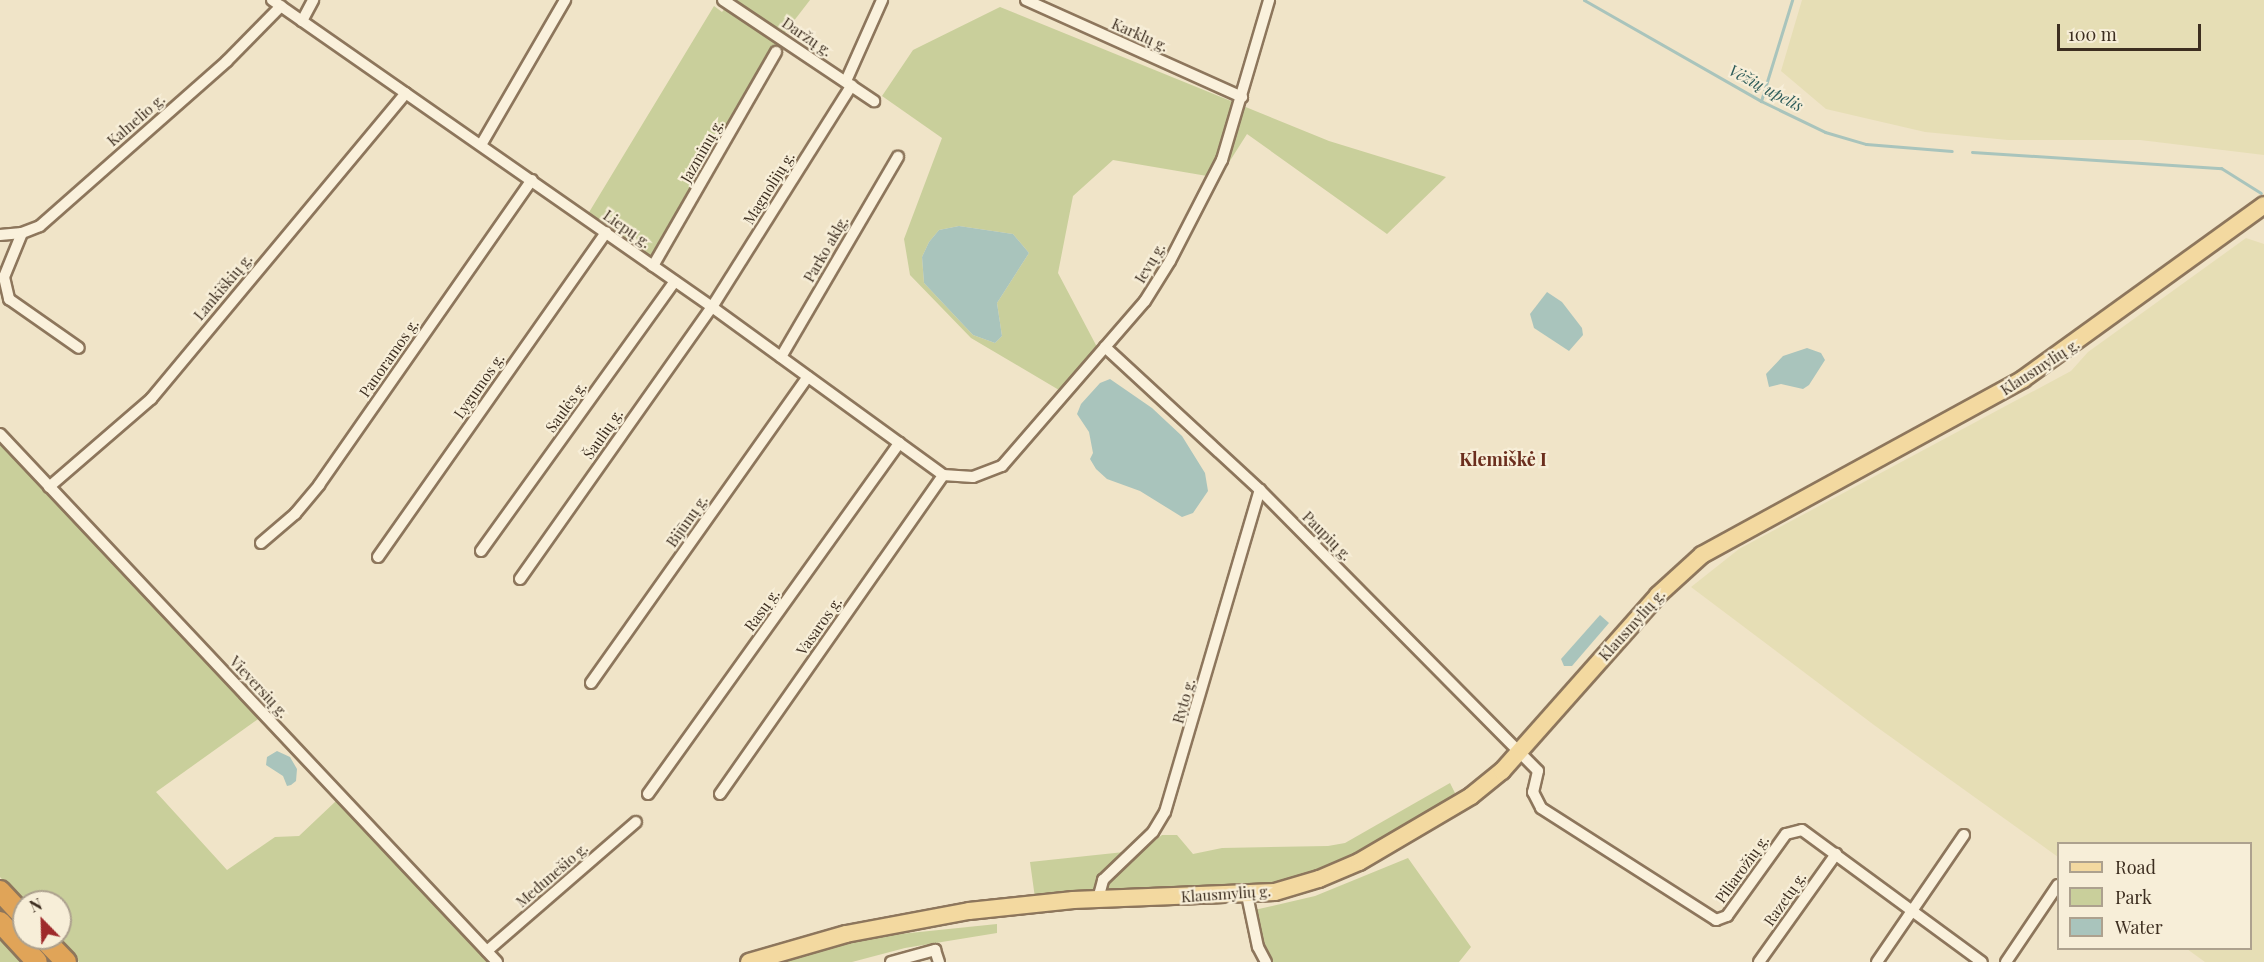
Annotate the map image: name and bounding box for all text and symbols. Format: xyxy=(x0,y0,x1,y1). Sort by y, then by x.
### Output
scale bar xyxy=(2060,12,2204,50)
street label: Daržų g. xyxy=(779,14,835,60)
street label: Karklų g. xyxy=(1109,15,1171,55)
text: 100 m xyxy=(2068,22,2117,46)
water label: Vėžių upelis xyxy=(1726,60,1806,116)
street label: Kalnelio g. xyxy=(104,90,168,150)
street label: Jazminų g. xyxy=(677,116,727,186)
street label: Magnolijų g. xyxy=(740,148,798,228)
street label: Liepų g. xyxy=(600,206,654,252)
street label: Parko aklg. xyxy=(800,213,852,285)
street label: Ievų g. xyxy=(1131,240,1169,286)
street label: Lankiškių g. xyxy=(190,250,256,324)
street label: Panoramos g. xyxy=(355,316,423,400)
street label: Klausmylių g. xyxy=(1997,335,2083,399)
street label: Lygumos g. xyxy=(450,350,508,422)
street label: Saulės g. xyxy=(542,378,590,436)
street label: Šaulių g. xyxy=(579,405,627,463)
district label: Klemiškė I xyxy=(1459,448,1547,470)
street label: Bijūnų g. xyxy=(663,491,711,551)
street label: Paupių g. xyxy=(1299,508,1355,564)
street label: Rasų g. xyxy=(741,585,783,635)
street label: Klausmylių g. xyxy=(1595,585,1669,665)
street label: Vasaros g. xyxy=(792,593,846,659)
street label: Vieversių g. xyxy=(226,652,292,722)
street label: Ryto g. xyxy=(1169,676,1199,726)
street label: Piliarožių g. xyxy=(1711,832,1773,906)
street label: Medunešio g. xyxy=(512,839,592,911)
legend xyxy=(2057,842,2252,950)
text: Road xyxy=(2115,855,2156,879)
street label: Razetų g. xyxy=(1760,869,1810,929)
street label: Klausmylių g. xyxy=(1180,882,1272,906)
text: Park xyxy=(2115,885,2152,909)
north arrow xyxy=(12,890,72,950)
text: N xyxy=(26,893,45,917)
text: Water xyxy=(2115,915,2163,939)

